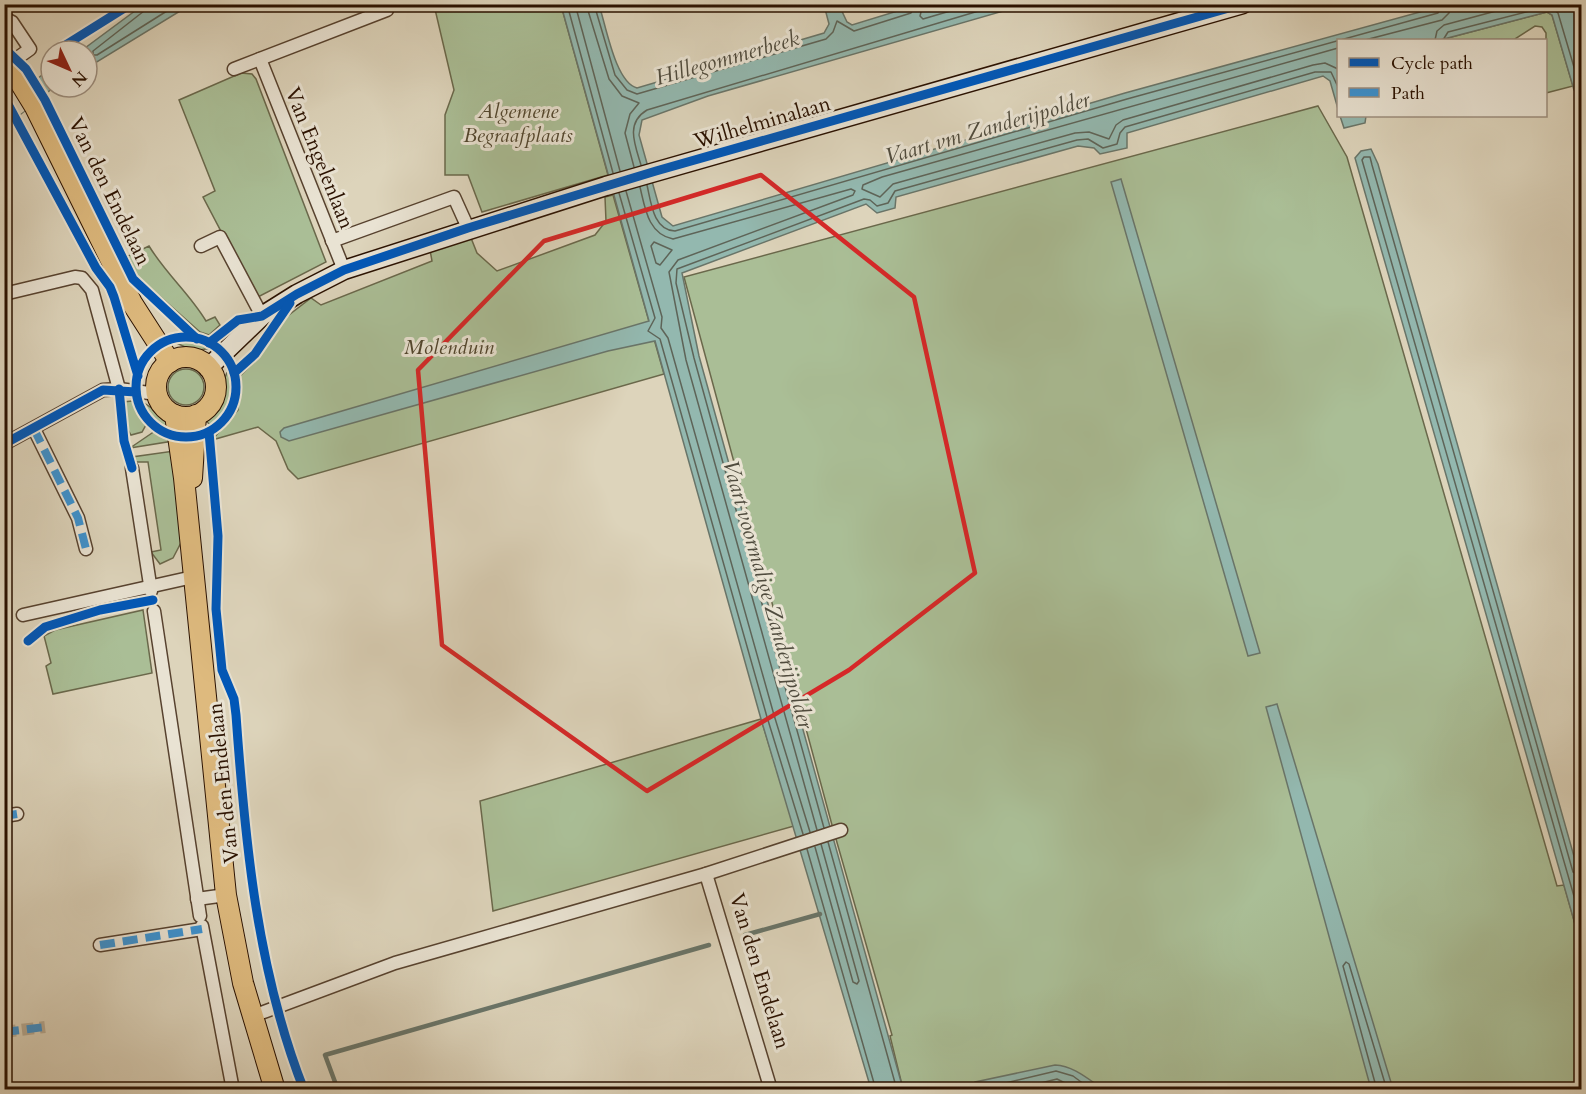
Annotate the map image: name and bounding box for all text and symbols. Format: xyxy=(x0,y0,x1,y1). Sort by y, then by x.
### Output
water label: Hillegommerbeek xyxy=(652,23,803,93)
north arrow xyxy=(39,39,99,99)
legend xyxy=(1337,39,1547,117)
text: Cycle path xyxy=(1391,51,1473,76)
text: N xyxy=(66,66,92,91)
text: Path xyxy=(1391,81,1425,106)
street label: Van Engelenlaan xyxy=(278,83,361,233)
water label: Vaart vm Zanderijpolder xyxy=(881,84,1094,172)
street label: Wilhelminalaan xyxy=(689,89,834,156)
park label: Algemene Begraafplaats xyxy=(463,97,573,150)
street label: Van den Endelaan xyxy=(61,112,158,270)
park label: Molenduin xyxy=(404,333,495,362)
water label: Vaart voormalige Zanderijpolder xyxy=(715,456,821,733)
street label: Van den Endelaan xyxy=(201,701,246,865)
street label: Van den Endelaan xyxy=(722,890,797,1053)

